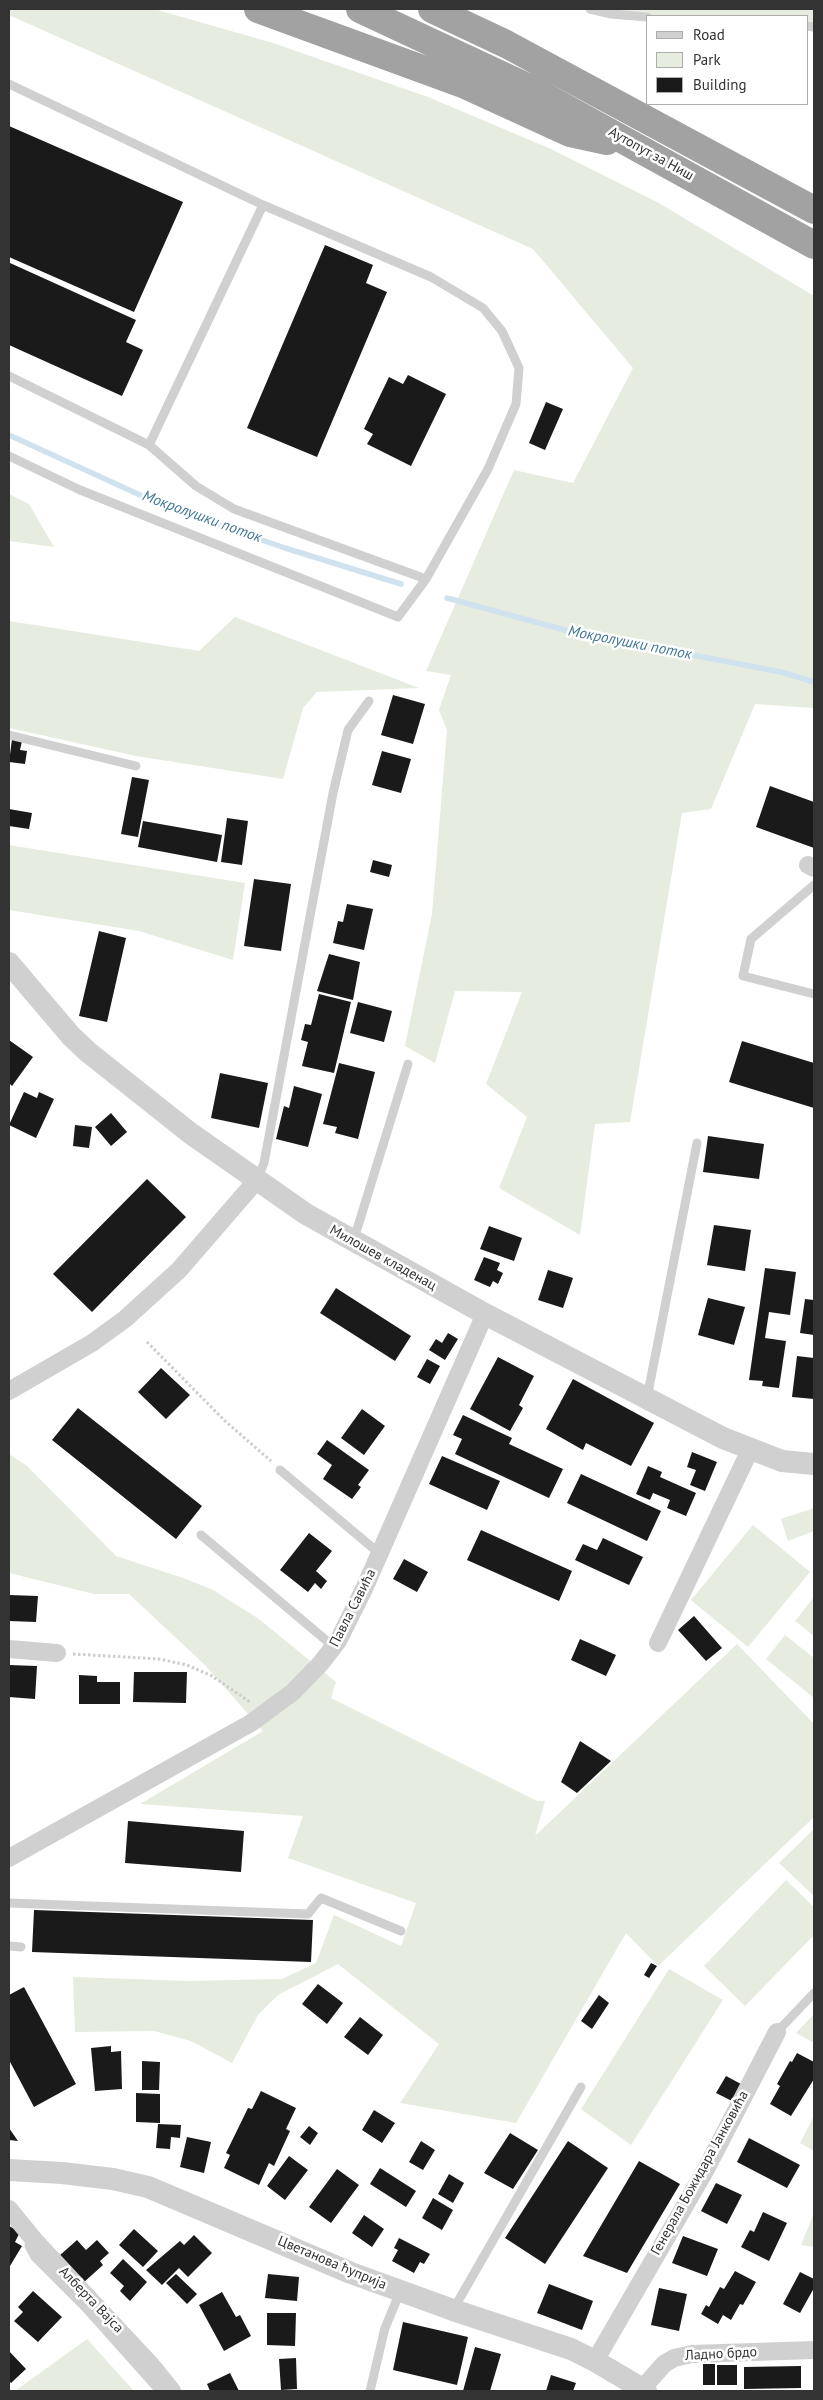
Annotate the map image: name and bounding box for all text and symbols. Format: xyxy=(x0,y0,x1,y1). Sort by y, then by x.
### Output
legend xyxy=(646,15,808,105)
text: Road xyxy=(693,25,725,44)
text: Park xyxy=(693,50,721,69)
text: Building xyxy=(693,75,747,94)
street label: Аутопут за Ниш xyxy=(606,124,696,184)
water label: Мокролушки поток xyxy=(140,487,264,547)
water label: Мокролушки поток xyxy=(567,622,693,664)
street label: Милошев кладенац xyxy=(327,1222,439,1294)
street label: Павла Савића xyxy=(326,1566,380,1650)
street label: Генерала Божидара Јанковића xyxy=(648,2088,752,2258)
street label: Цветанова ћуприја xyxy=(275,2232,389,2294)
street label: Алберта Вајса xyxy=(55,2263,127,2337)
street label: Ладно брдо xyxy=(685,2344,757,2364)

